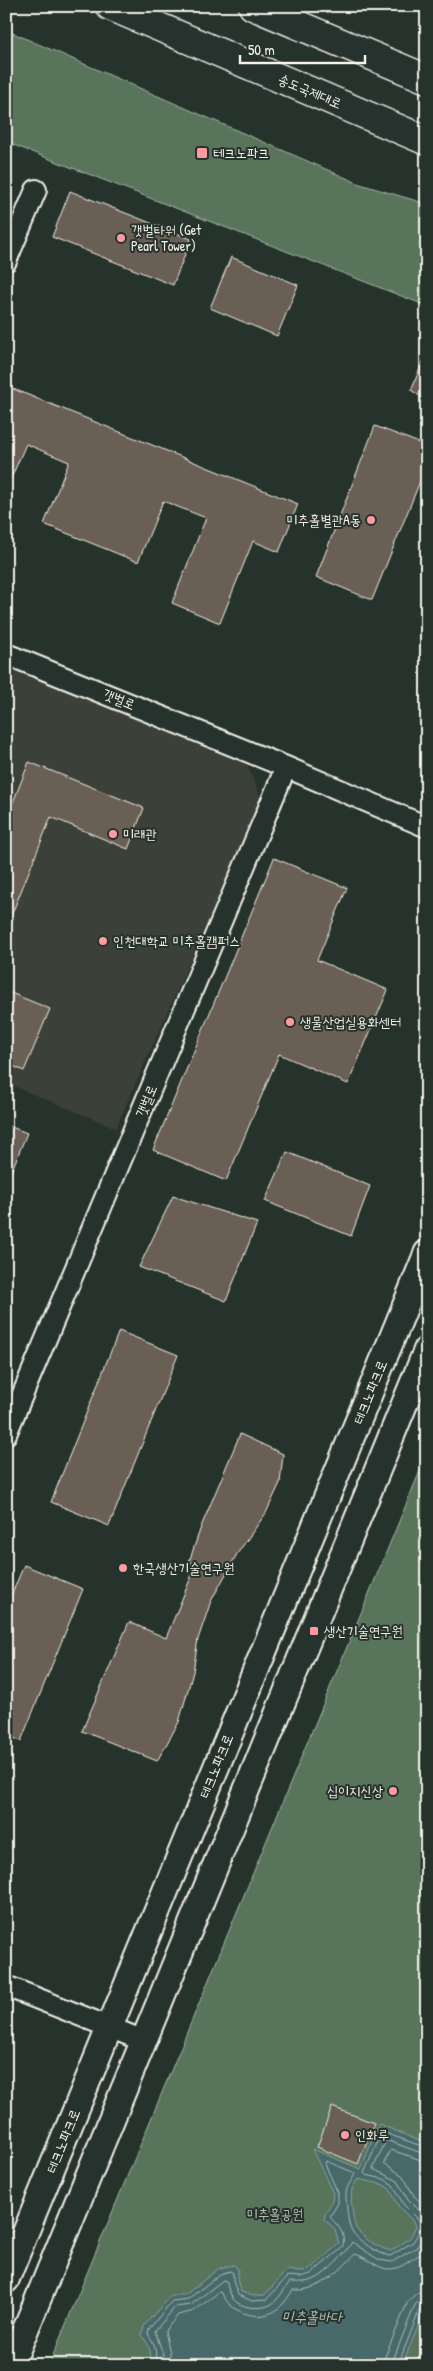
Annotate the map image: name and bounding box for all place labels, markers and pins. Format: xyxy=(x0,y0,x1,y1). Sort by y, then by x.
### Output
place label: 테크노파크 xyxy=(213,143,269,162)
marker: 테크노파크 xyxy=(195,146,209,160)
place label: 갯벌타워 (Get Pearl Tower) xyxy=(131,220,201,255)
marker: 갯벌타워 (Get Pearl Tower) xyxy=(115,232,127,244)
place label: 미추홀별관A동 xyxy=(287,510,361,529)
marker: 미추홀별관A동 xyxy=(365,514,377,526)
place label: 미래관 xyxy=(123,824,157,843)
marker: 미래관 xyxy=(107,828,119,840)
place label: 인천대학교 미추홀캠퍼스 xyxy=(113,931,240,950)
marker: 인천대학교 미추홀캠퍼스 xyxy=(97,935,109,947)
place label: 생물산업실용화센터 xyxy=(300,1012,401,1031)
marker: 생물산업실용화센터 xyxy=(284,1016,296,1028)
place label: 한국생산기술연구원 xyxy=(133,1558,234,1577)
marker: 한국생산기술연구원 xyxy=(117,1562,129,1574)
place label: 생산기술연구원 xyxy=(324,1621,403,1640)
marker: 생산기술연구원 xyxy=(308,1625,320,1637)
place label: 십이지신상 xyxy=(327,1781,384,1800)
marker: 십이지신상 xyxy=(387,1785,399,1797)
place label: 인화루 xyxy=(355,2125,389,2144)
marker: 인화루 xyxy=(339,2129,351,2141)

